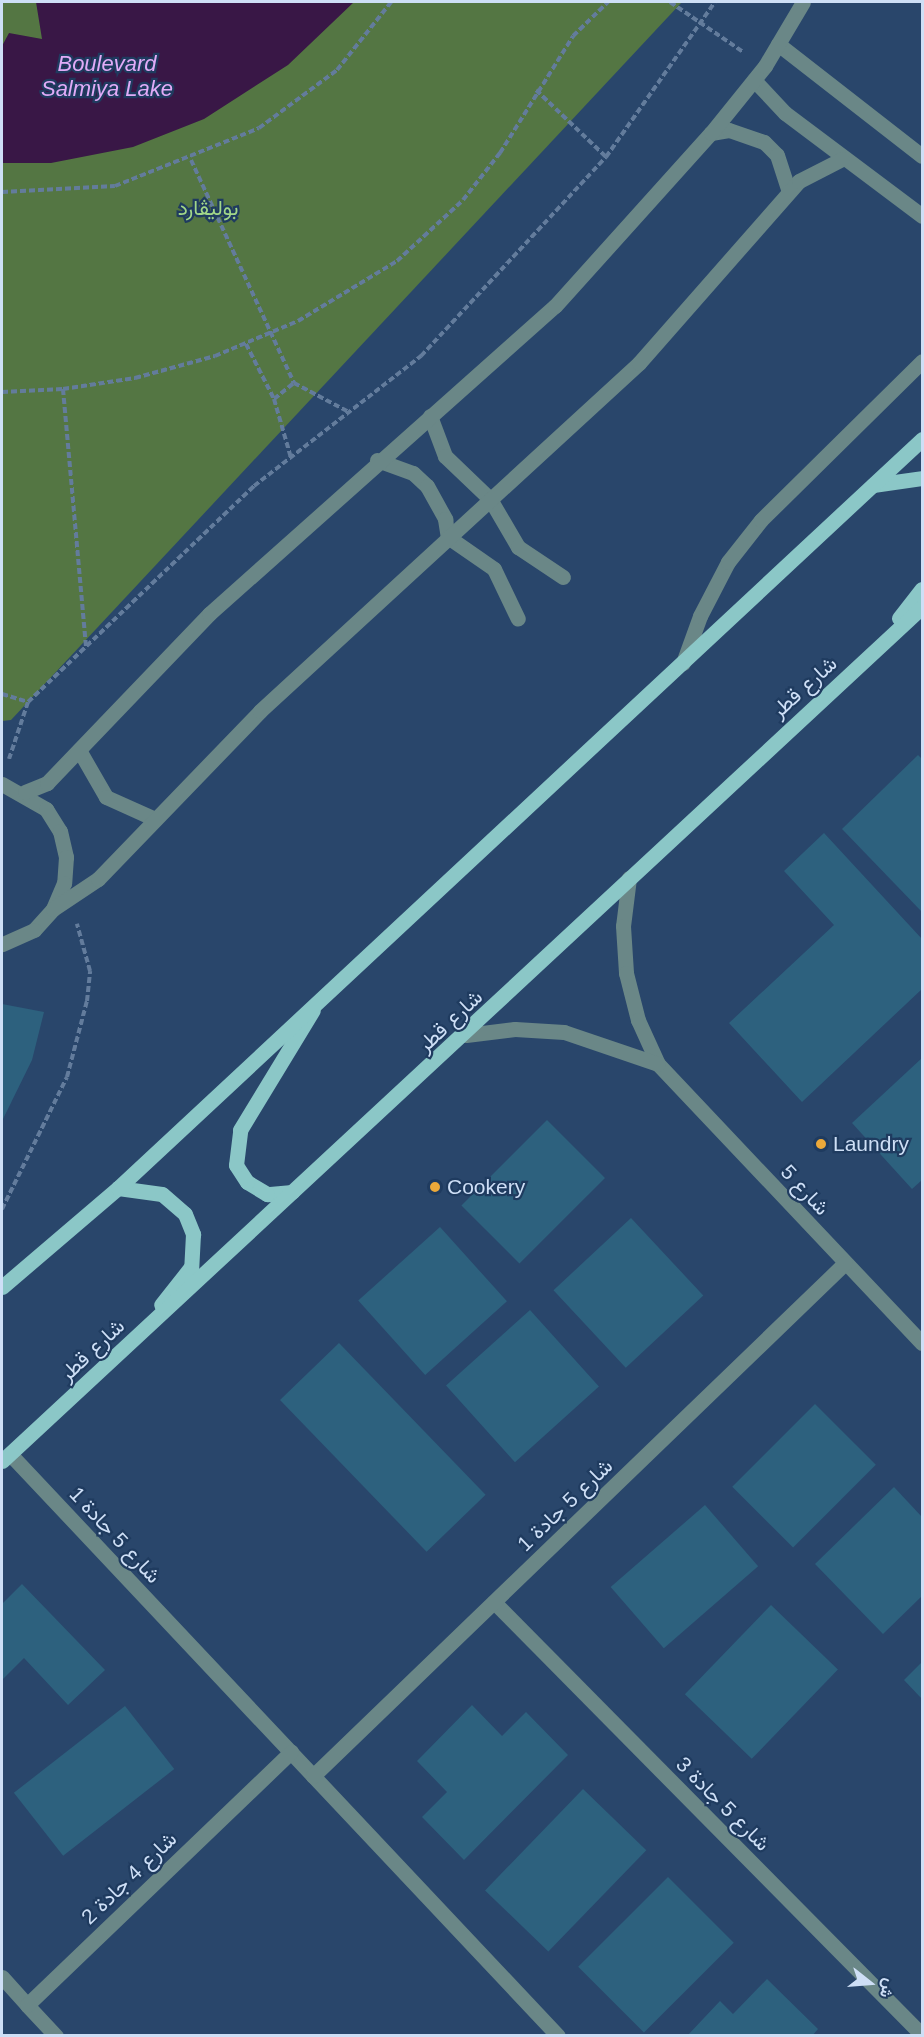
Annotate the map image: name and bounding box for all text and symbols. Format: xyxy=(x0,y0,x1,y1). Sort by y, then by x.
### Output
water label: Boulevard Salmiya Lake xyxy=(41,50,173,101)
park label: بوليڤارد xyxy=(178,195,238,221)
street label: شارع قطر xyxy=(766,651,842,723)
street label: شارع قطر xyxy=(412,985,488,1057)
place label: Laundry xyxy=(833,1131,909,1157)
marker: Laundry xyxy=(814,1137,828,1151)
street label: شارع 5 xyxy=(775,1160,835,1220)
place label: Cookery xyxy=(447,1174,525,1200)
marker: Cookery xyxy=(428,1180,442,1194)
street label: شارع قطر xyxy=(54,1314,130,1386)
street label: شارع 5 جادة 1 xyxy=(512,1453,618,1557)
street label: شارع 5 جادة 1 xyxy=(64,1482,166,1588)
street label: شارع 5 جادة 3 xyxy=(671,1752,775,1856)
street label: شارع 4 جادة 2 xyxy=(76,1826,182,1930)
north arrow xyxy=(840,1953,900,2013)
text: ش xyxy=(877,1977,899,2000)

